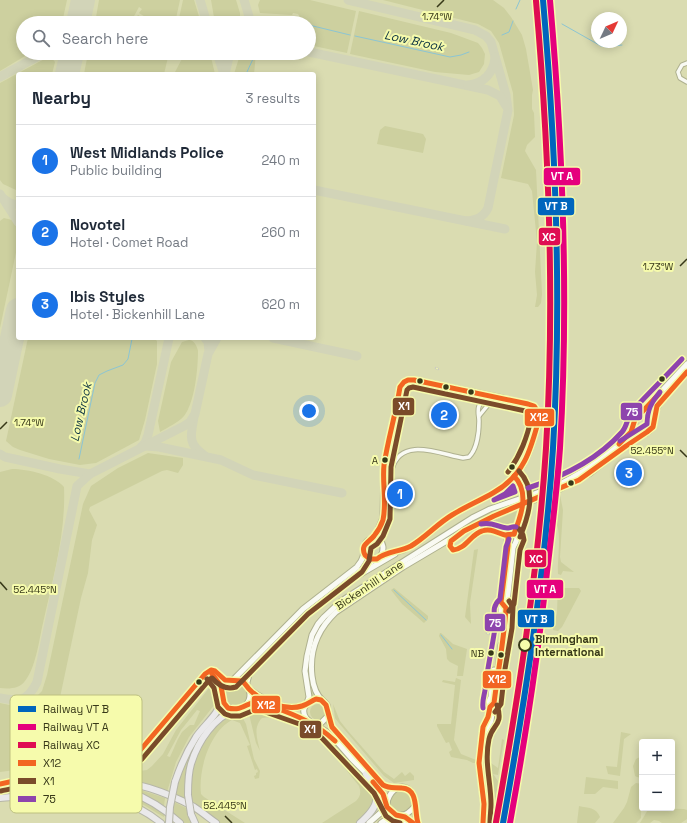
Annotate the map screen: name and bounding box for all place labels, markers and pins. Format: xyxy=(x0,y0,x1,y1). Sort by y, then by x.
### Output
unlabelled marker xyxy=(657,374,667,384)
unlabelled marker xyxy=(415,376,425,386)
unlabelled marker xyxy=(441,382,451,392)
unlabelled marker xyxy=(466,387,476,397)
pin: 2 xyxy=(431,400,457,430)
place label: A xyxy=(372,454,379,467)
marker: A xyxy=(380,455,390,465)
pin: 3 xyxy=(616,458,642,488)
unlabelled marker xyxy=(507,462,517,472)
unlabelled marker xyxy=(566,478,576,488)
pin: 1 xyxy=(387,479,413,509)
place label: Birmingham International xyxy=(535,632,604,659)
marker: Birmingham International xyxy=(518,638,532,652)
place label: NB xyxy=(471,647,484,660)
marker: NB xyxy=(486,648,496,658)
unlabelled marker xyxy=(496,650,506,660)
unlabelled marker xyxy=(194,677,204,687)

